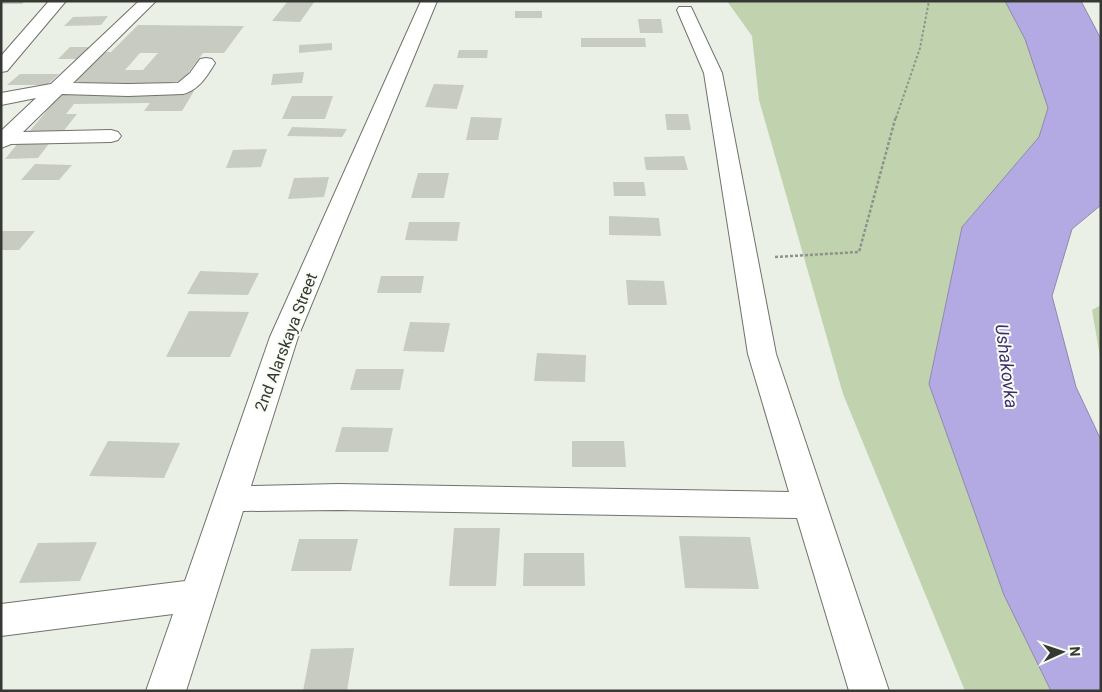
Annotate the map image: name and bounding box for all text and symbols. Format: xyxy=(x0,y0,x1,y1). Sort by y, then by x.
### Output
street label: 2nd Alarskaya Street xyxy=(251,270,321,414)
water label: Ushakovka xyxy=(991,323,1023,409)
north arrow xyxy=(1037,627,1087,677)
text: N xyxy=(1067,646,1083,657)

